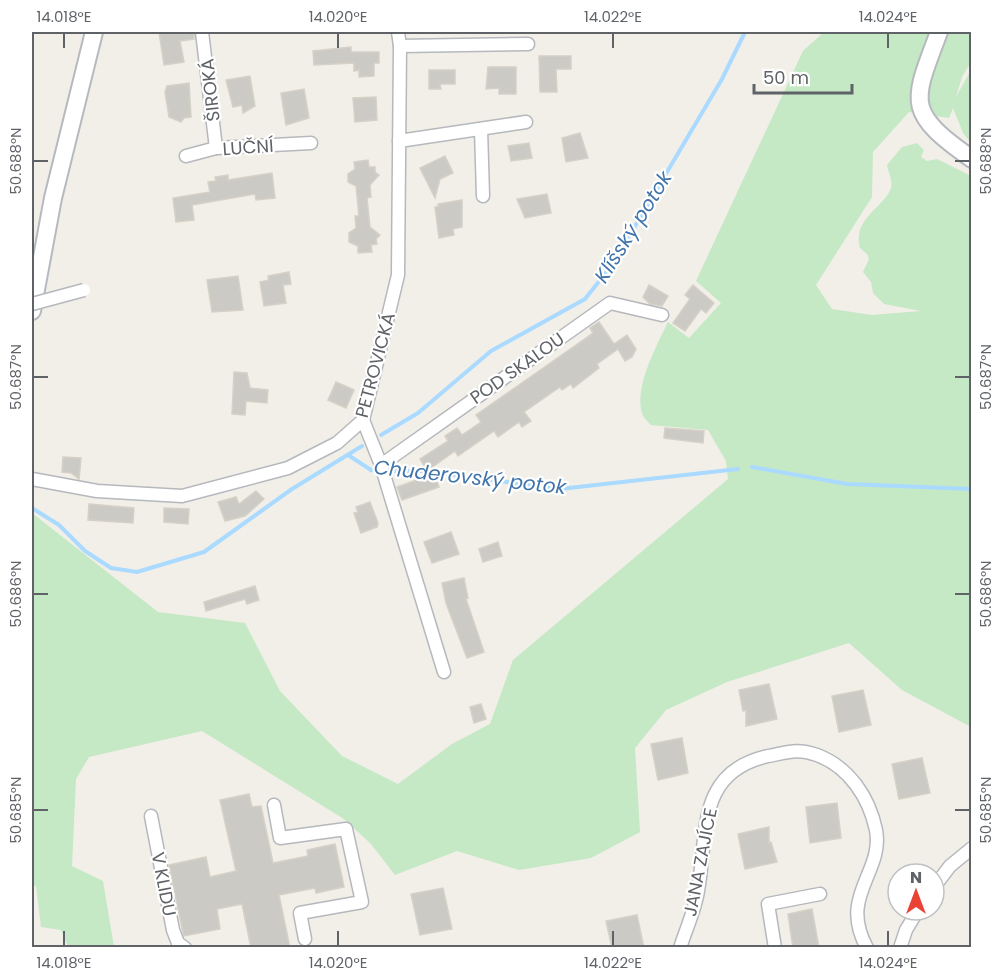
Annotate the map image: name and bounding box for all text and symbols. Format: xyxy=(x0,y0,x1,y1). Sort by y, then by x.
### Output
text: 14.018°E xyxy=(37,6,91,27)
text: 14.020°E xyxy=(309,6,367,27)
text: 14.022°E xyxy=(584,6,642,27)
text: 14.024°E xyxy=(859,6,917,27)
street label: ŠIROKÁ xyxy=(194,57,226,123)
scale bar xyxy=(754,57,852,95)
text: 50 m xyxy=(763,65,809,90)
text: 50.688°N xyxy=(5,127,26,195)
text: 50.688°N xyxy=(975,127,996,195)
street label: LUČNÍ xyxy=(222,133,274,161)
water label: Klíšský potok xyxy=(587,164,679,288)
street label: PETROVICKÁ xyxy=(349,310,401,420)
street label: POD SKALOU xyxy=(465,326,569,410)
text: 50.687°N xyxy=(5,344,26,410)
text: 50.687°N xyxy=(975,344,996,410)
water label: Chuderovský potok xyxy=(373,453,569,501)
text: 50.686°N xyxy=(5,560,26,628)
text: 50.686°N xyxy=(975,560,996,628)
text: 50.685°N xyxy=(5,776,26,844)
text: 50.685°N xyxy=(975,776,996,844)
street label: JANA ZAJÍCE xyxy=(677,806,723,918)
street label: V KLIDU xyxy=(146,850,182,918)
north arrow xyxy=(886,862,946,922)
text: N xyxy=(910,866,922,889)
text: 14.018°E xyxy=(37,952,91,973)
text: 14.020°E xyxy=(309,952,367,973)
text: 14.022°E xyxy=(584,952,642,973)
text: 14.024°E xyxy=(859,952,917,973)

